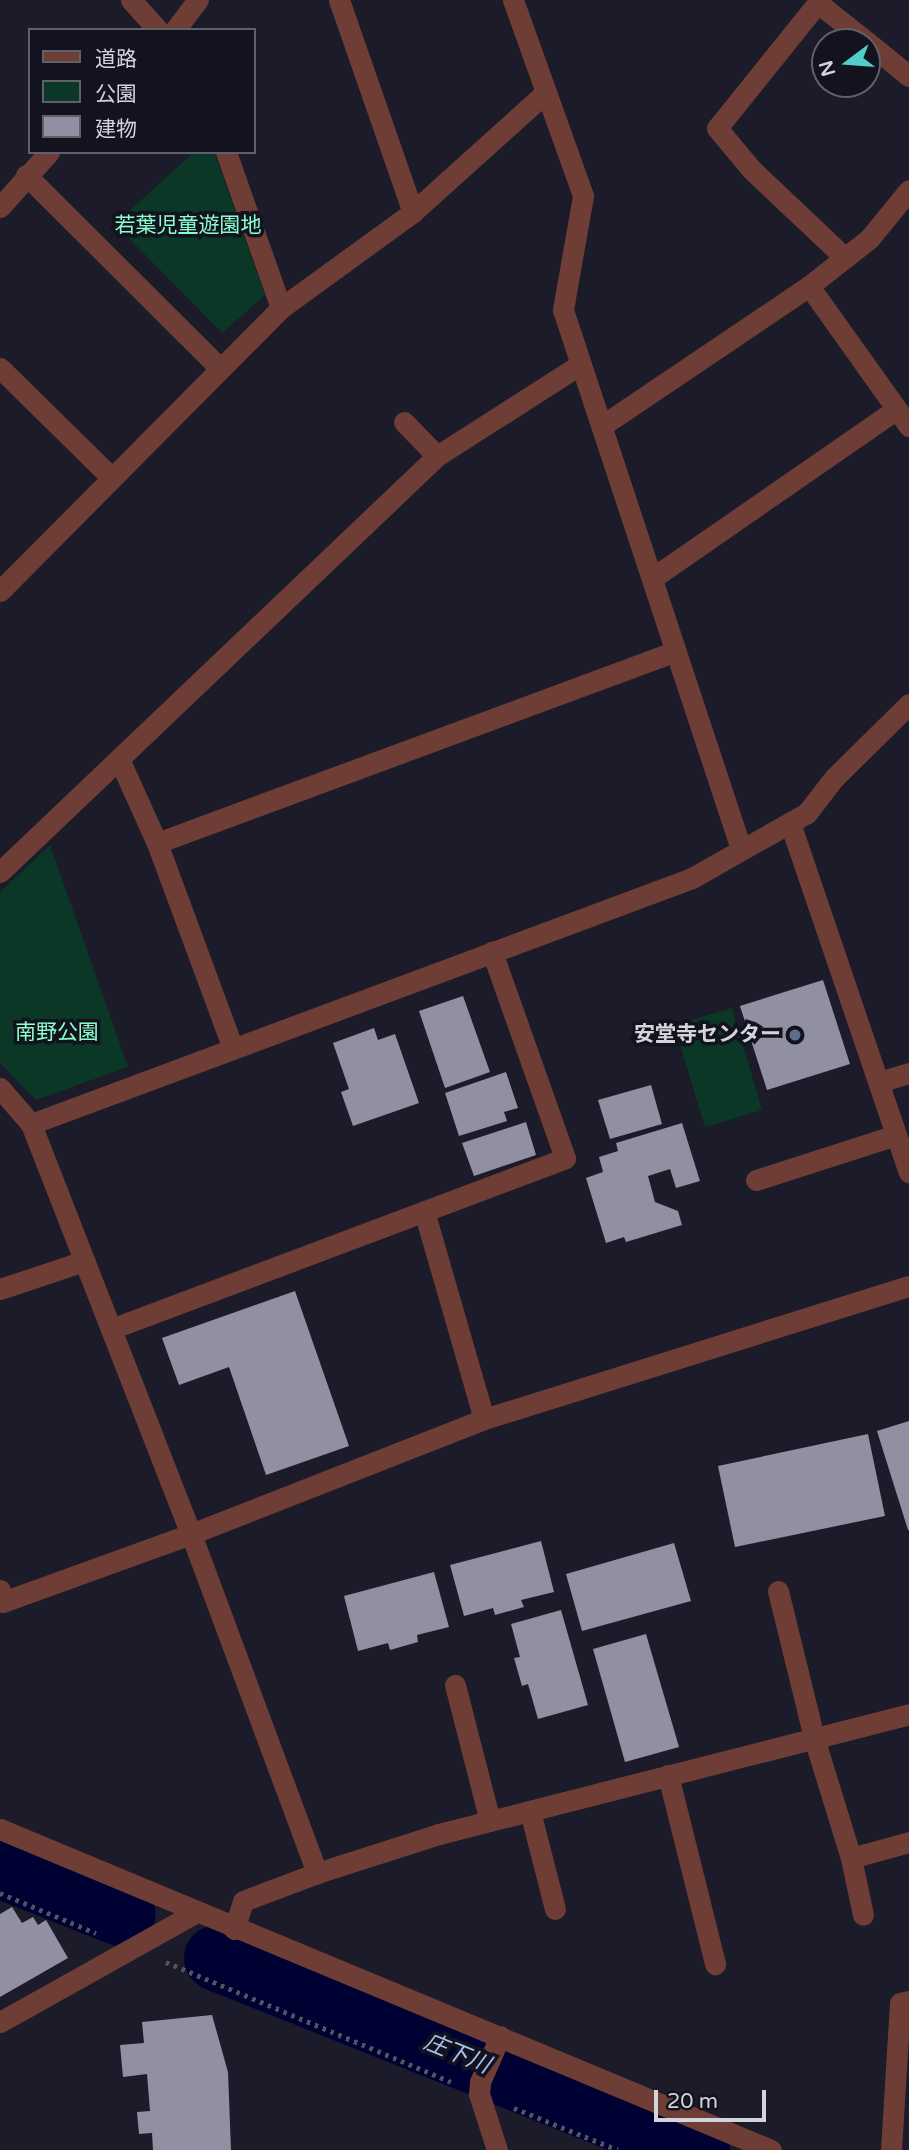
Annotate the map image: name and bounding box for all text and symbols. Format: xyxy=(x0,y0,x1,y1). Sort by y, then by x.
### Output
legend xyxy=(28,28,256,154)
north arrow xyxy=(811,28,881,98)
text: 道路 xyxy=(95,47,137,72)
text: N xyxy=(815,58,840,79)
text: 公園 xyxy=(95,82,137,107)
text: 建物 xyxy=(95,117,137,142)
park label: 若葉児童遊園地 xyxy=(115,213,261,239)
park label: 南野公園 xyxy=(15,1020,99,1046)
place label: 安堂寺センター xyxy=(634,1022,781,1048)
marker: 安堂寺センター xyxy=(787,1027,803,1043)
water label: 庄下川 xyxy=(420,2028,494,2080)
scale bar xyxy=(657,2076,769,2120)
text: 20 m xyxy=(667,2089,718,2114)

